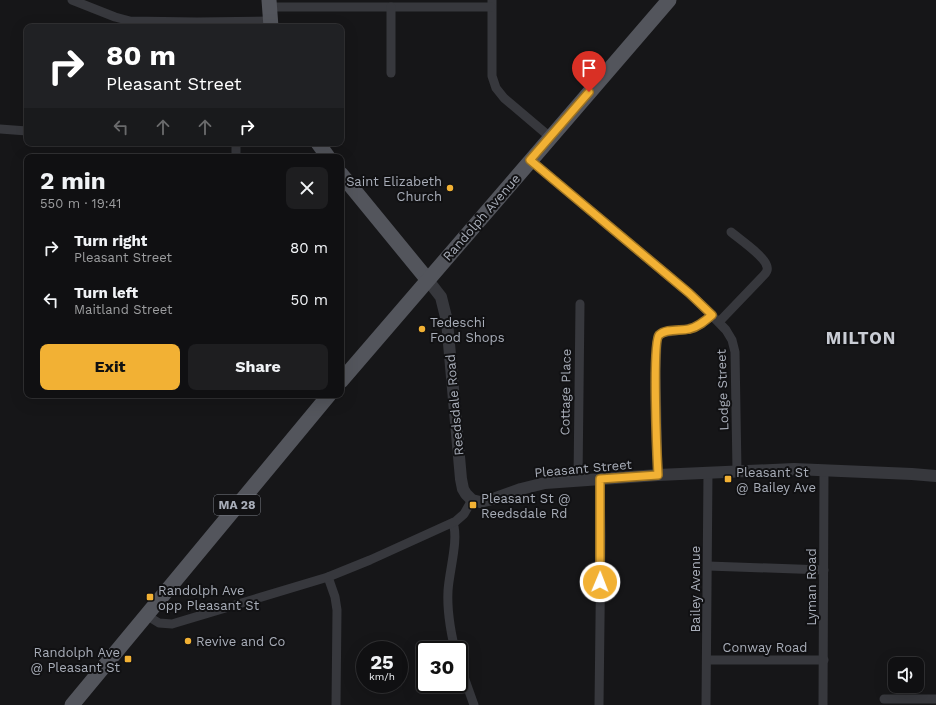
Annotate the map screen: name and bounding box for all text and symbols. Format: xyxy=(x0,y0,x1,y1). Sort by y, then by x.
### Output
text: 80 m xyxy=(106,39,176,72)
icon: right xyxy=(40,40,92,92)
pin xyxy=(572,51,606,92)
icon: arrive xyxy=(578,57,600,79)
text: Pleasant Street xyxy=(106,73,242,94)
icon: left xyxy=(110,116,132,138)
icon: ahead xyxy=(152,116,174,138)
icon: ahead xyxy=(194,116,216,138)
icon: right xyxy=(236,116,258,138)
text: 2 min xyxy=(40,167,106,195)
button: close xyxy=(286,167,328,209)
street label: Randolph Avenue xyxy=(440,171,523,264)
place label: Saint Elizabeth Church xyxy=(346,174,442,204)
marker: Saint Elizabeth Church xyxy=(445,183,455,193)
text: 550 m · 19:41 xyxy=(40,196,121,211)
text: Turn right xyxy=(74,232,147,250)
icon: right xyxy=(40,237,62,259)
text: 80 m xyxy=(290,239,328,257)
text: Pleasant Street xyxy=(74,250,172,265)
text: Turn left xyxy=(74,284,138,302)
icon: left xyxy=(40,289,62,311)
text: 50 m xyxy=(291,291,328,309)
text: Maitland Street xyxy=(74,302,172,317)
place label: Tedeschi Food Shops xyxy=(430,315,505,345)
marker: Tedeschi Food Shops xyxy=(417,324,427,334)
district label: MILTON xyxy=(826,328,896,348)
button: Exit xyxy=(40,344,180,390)
button: Share xyxy=(188,344,328,390)
street label: Cottage Place xyxy=(557,348,574,436)
street label: Lodge Street xyxy=(714,348,731,431)
street label: Reedsdale Road xyxy=(443,354,466,456)
street label: Pleasant Street xyxy=(534,457,633,480)
place label: Pleasant St @ Bailey Ave xyxy=(736,465,816,495)
marker: Pleasant St @ Bailey Ave xyxy=(723,474,733,484)
place label: Pleasant St @ Reedsdale Rd xyxy=(481,491,570,521)
road number: MA 28 xyxy=(214,495,260,515)
marker: Pleasant St @ Reedsdale Rd xyxy=(468,500,478,510)
street label: Bailey Avenue xyxy=(688,546,703,632)
street label: Lyman Road xyxy=(804,548,819,626)
position arrow xyxy=(579,561,621,603)
place label: Randolph Ave opp Pleasant St xyxy=(158,583,260,613)
marker: Randolph Ave opp Pleasant St xyxy=(145,592,155,602)
place label: Revive and Co xyxy=(196,634,286,649)
marker: Revive and Co xyxy=(183,636,193,646)
street label: Conway Road xyxy=(723,640,807,655)
speed limit sign: 30 xyxy=(416,641,468,693)
place label: Randolph Ave @ Pleasant St xyxy=(31,645,121,675)
text: 25 xyxy=(370,650,394,674)
marker: Randolph Ave @ Pleasant St xyxy=(123,654,133,664)
map controls xyxy=(888,657,924,693)
button: sound xyxy=(888,657,924,693)
text: km/h xyxy=(369,671,395,682)

